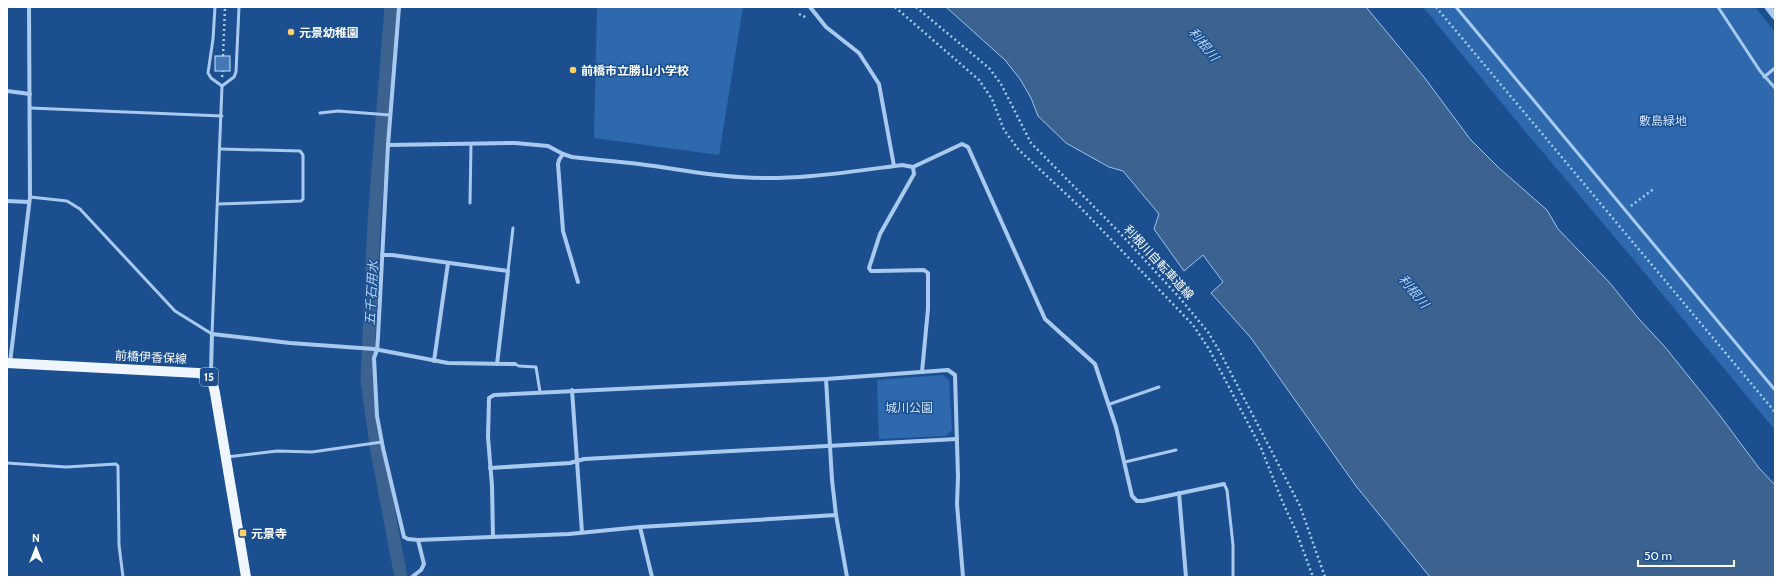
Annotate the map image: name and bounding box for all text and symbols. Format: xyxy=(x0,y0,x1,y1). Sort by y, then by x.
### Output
water label: 利根川 xyxy=(1185,24,1224,66)
place label: 元景幼稚園 xyxy=(299,25,359,40)
marker: 元景幼稚園 xyxy=(286,27,296,37)
place label: 前橋市立勝山小学校 xyxy=(581,63,689,78)
marker: 前橋市立勝山小学校 xyxy=(568,65,578,75)
park label: 敷島緑地 xyxy=(1639,113,1687,128)
street label: 利根川自転車道線 xyxy=(1121,222,1197,302)
water label: 五千石用水 xyxy=(361,258,381,326)
water label: 利根川 xyxy=(1395,271,1434,313)
street label: 前橋伊香保線 xyxy=(115,348,187,366)
road number: 15 xyxy=(200,368,218,386)
park label: 城川公園 xyxy=(885,400,933,415)
place label: 元景寺 xyxy=(251,526,287,541)
north arrow xyxy=(16,528,56,568)
marker: 元景寺 xyxy=(238,528,248,538)
text: N xyxy=(32,531,40,545)
scale bar xyxy=(1638,542,1734,568)
text: 50 m xyxy=(1644,548,1672,563)

